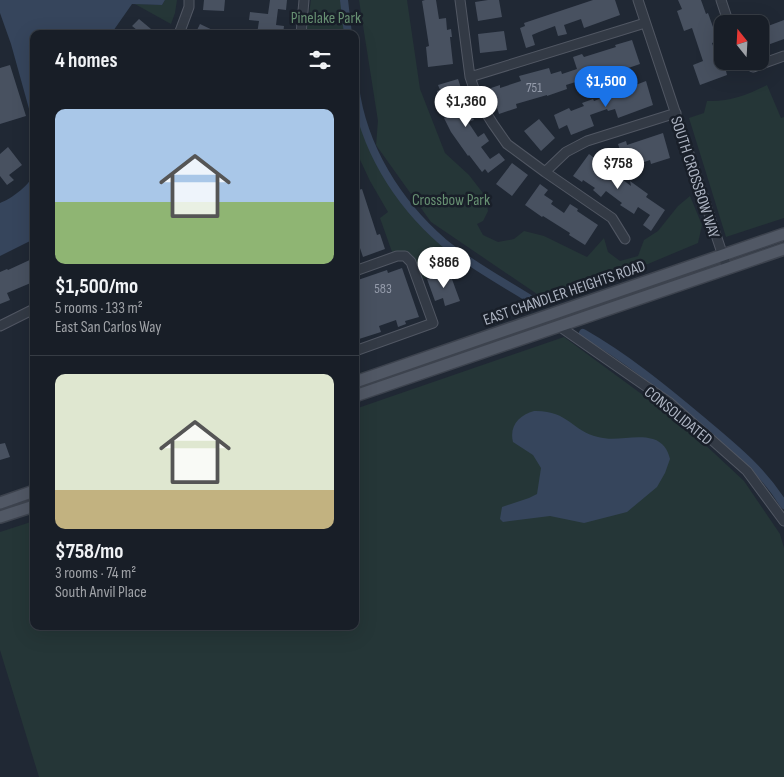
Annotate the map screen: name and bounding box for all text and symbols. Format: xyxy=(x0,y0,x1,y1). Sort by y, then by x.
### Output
park label: Pinelake Park xyxy=(291,9,361,28)
north arrow xyxy=(714,15,769,70)
map controls xyxy=(714,15,769,70)
icon: filters xyxy=(306,46,334,74)
text: 4 homes xyxy=(55,48,118,73)
pin: $1,500 xyxy=(565,66,647,108)
text: $1,500 xyxy=(586,72,626,91)
house number: 751 xyxy=(526,79,542,96)
pin: $1,360 xyxy=(425,86,507,128)
text: $1,360 xyxy=(446,92,486,111)
street label: SOUTH CROSSBOW WAY xyxy=(666,114,723,241)
icon: home xyxy=(150,141,240,231)
pin: $758 xyxy=(588,148,648,190)
text: $758 xyxy=(603,154,633,173)
park label: Crossbow Park xyxy=(412,191,490,210)
pin: $866 xyxy=(414,246,474,289)
text: $866 xyxy=(429,253,459,272)
street label: EAST CHANDLER HEIGHTS ROAD xyxy=(481,257,648,330)
text: $1,500/mo xyxy=(55,274,138,299)
house number: 583 xyxy=(374,280,392,297)
text: 5 rooms · 133 m² xyxy=(55,299,143,318)
text: East San Carlos Way xyxy=(55,318,161,337)
street label: CONSOLIDATED xyxy=(640,383,716,450)
icon: home xyxy=(150,407,240,497)
text: $758/mo xyxy=(55,539,123,564)
text: 3 rooms · 74 m² xyxy=(55,564,136,583)
text: South Anvil Place xyxy=(55,583,147,602)

